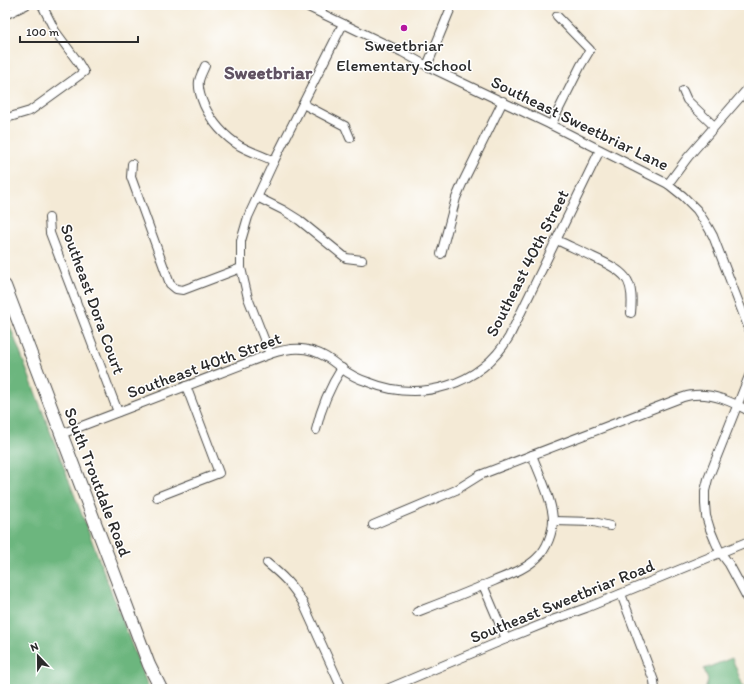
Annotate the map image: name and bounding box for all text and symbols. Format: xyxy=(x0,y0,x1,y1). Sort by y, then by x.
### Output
scale bar xyxy=(20,18,138,44)
marker: Sweetbriar Elementary School xyxy=(399,23,409,33)
text: 100 m xyxy=(26,25,59,39)
place label: Sweetbriar Elementary School xyxy=(336,35,472,75)
district label: Sweetbriar xyxy=(224,61,313,84)
street label: Southeast Sweetbriar Lane xyxy=(488,71,672,175)
street label: Southeast 40th Street xyxy=(481,186,573,340)
street label: Southeast Dora Court xyxy=(56,221,130,377)
street label: Southeast 40th Street xyxy=(124,328,284,402)
street label: South Troutdale Road xyxy=(60,405,136,560)
street label: Southeast Sweetbriar Road xyxy=(467,555,658,647)
north arrow xyxy=(18,636,58,676)
text: N xyxy=(29,640,40,655)

